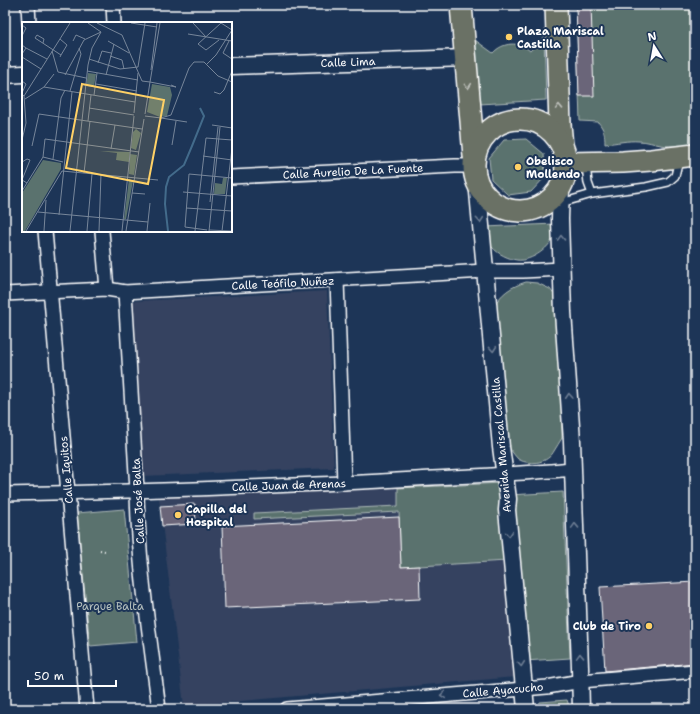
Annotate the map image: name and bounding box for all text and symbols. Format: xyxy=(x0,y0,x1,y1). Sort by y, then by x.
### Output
inset map xyxy=(22,22,232,232)
place label: Plaza Mariscal Castilla xyxy=(517,24,604,52)
north arrow xyxy=(634,26,674,66)
text: N xyxy=(646,28,658,45)
marker: Plaza Mariscal Castilla xyxy=(504,32,514,42)
street label: Calle Lima xyxy=(320,54,376,71)
one-way arrow xyxy=(464,83,473,89)
one-way arrow xyxy=(555,104,563,110)
place label: Obelisco Mollendo xyxy=(526,154,580,182)
street label: Calle Aurelio De La Fuente xyxy=(282,160,424,183)
marker: Obelisco Mollendo xyxy=(513,162,523,172)
one-way arrow xyxy=(475,217,484,223)
one-way arrow xyxy=(557,235,565,241)
street label: Calle Teófilo Nuñez xyxy=(231,273,335,294)
one-way arrow xyxy=(488,346,497,352)
street label: Avenida Mariscal Castilla xyxy=(488,376,515,513)
one-way arrow xyxy=(564,393,573,399)
street label: Calle Iquitos xyxy=(56,436,77,504)
street label: Calle José Balta xyxy=(129,458,148,544)
street label: Calle Juan de Arenas xyxy=(232,476,346,495)
place label: Capilla del Hospital xyxy=(186,502,247,530)
marker: Capilla del Hospital xyxy=(173,510,183,520)
one-way arrow xyxy=(571,523,579,529)
one-way arrow xyxy=(505,531,514,537)
park label: Parque Balta xyxy=(76,599,144,614)
place label: Club de Tiro xyxy=(573,619,641,634)
marker: Club de Tiro xyxy=(644,621,654,631)
one-way arrow xyxy=(576,653,584,659)
one-way arrow xyxy=(516,661,525,667)
scale bar xyxy=(28,662,116,688)
text: 50 m xyxy=(34,668,64,684)
street label: Calle Ayacucho xyxy=(462,679,544,702)
one-way arrow xyxy=(440,691,446,700)

